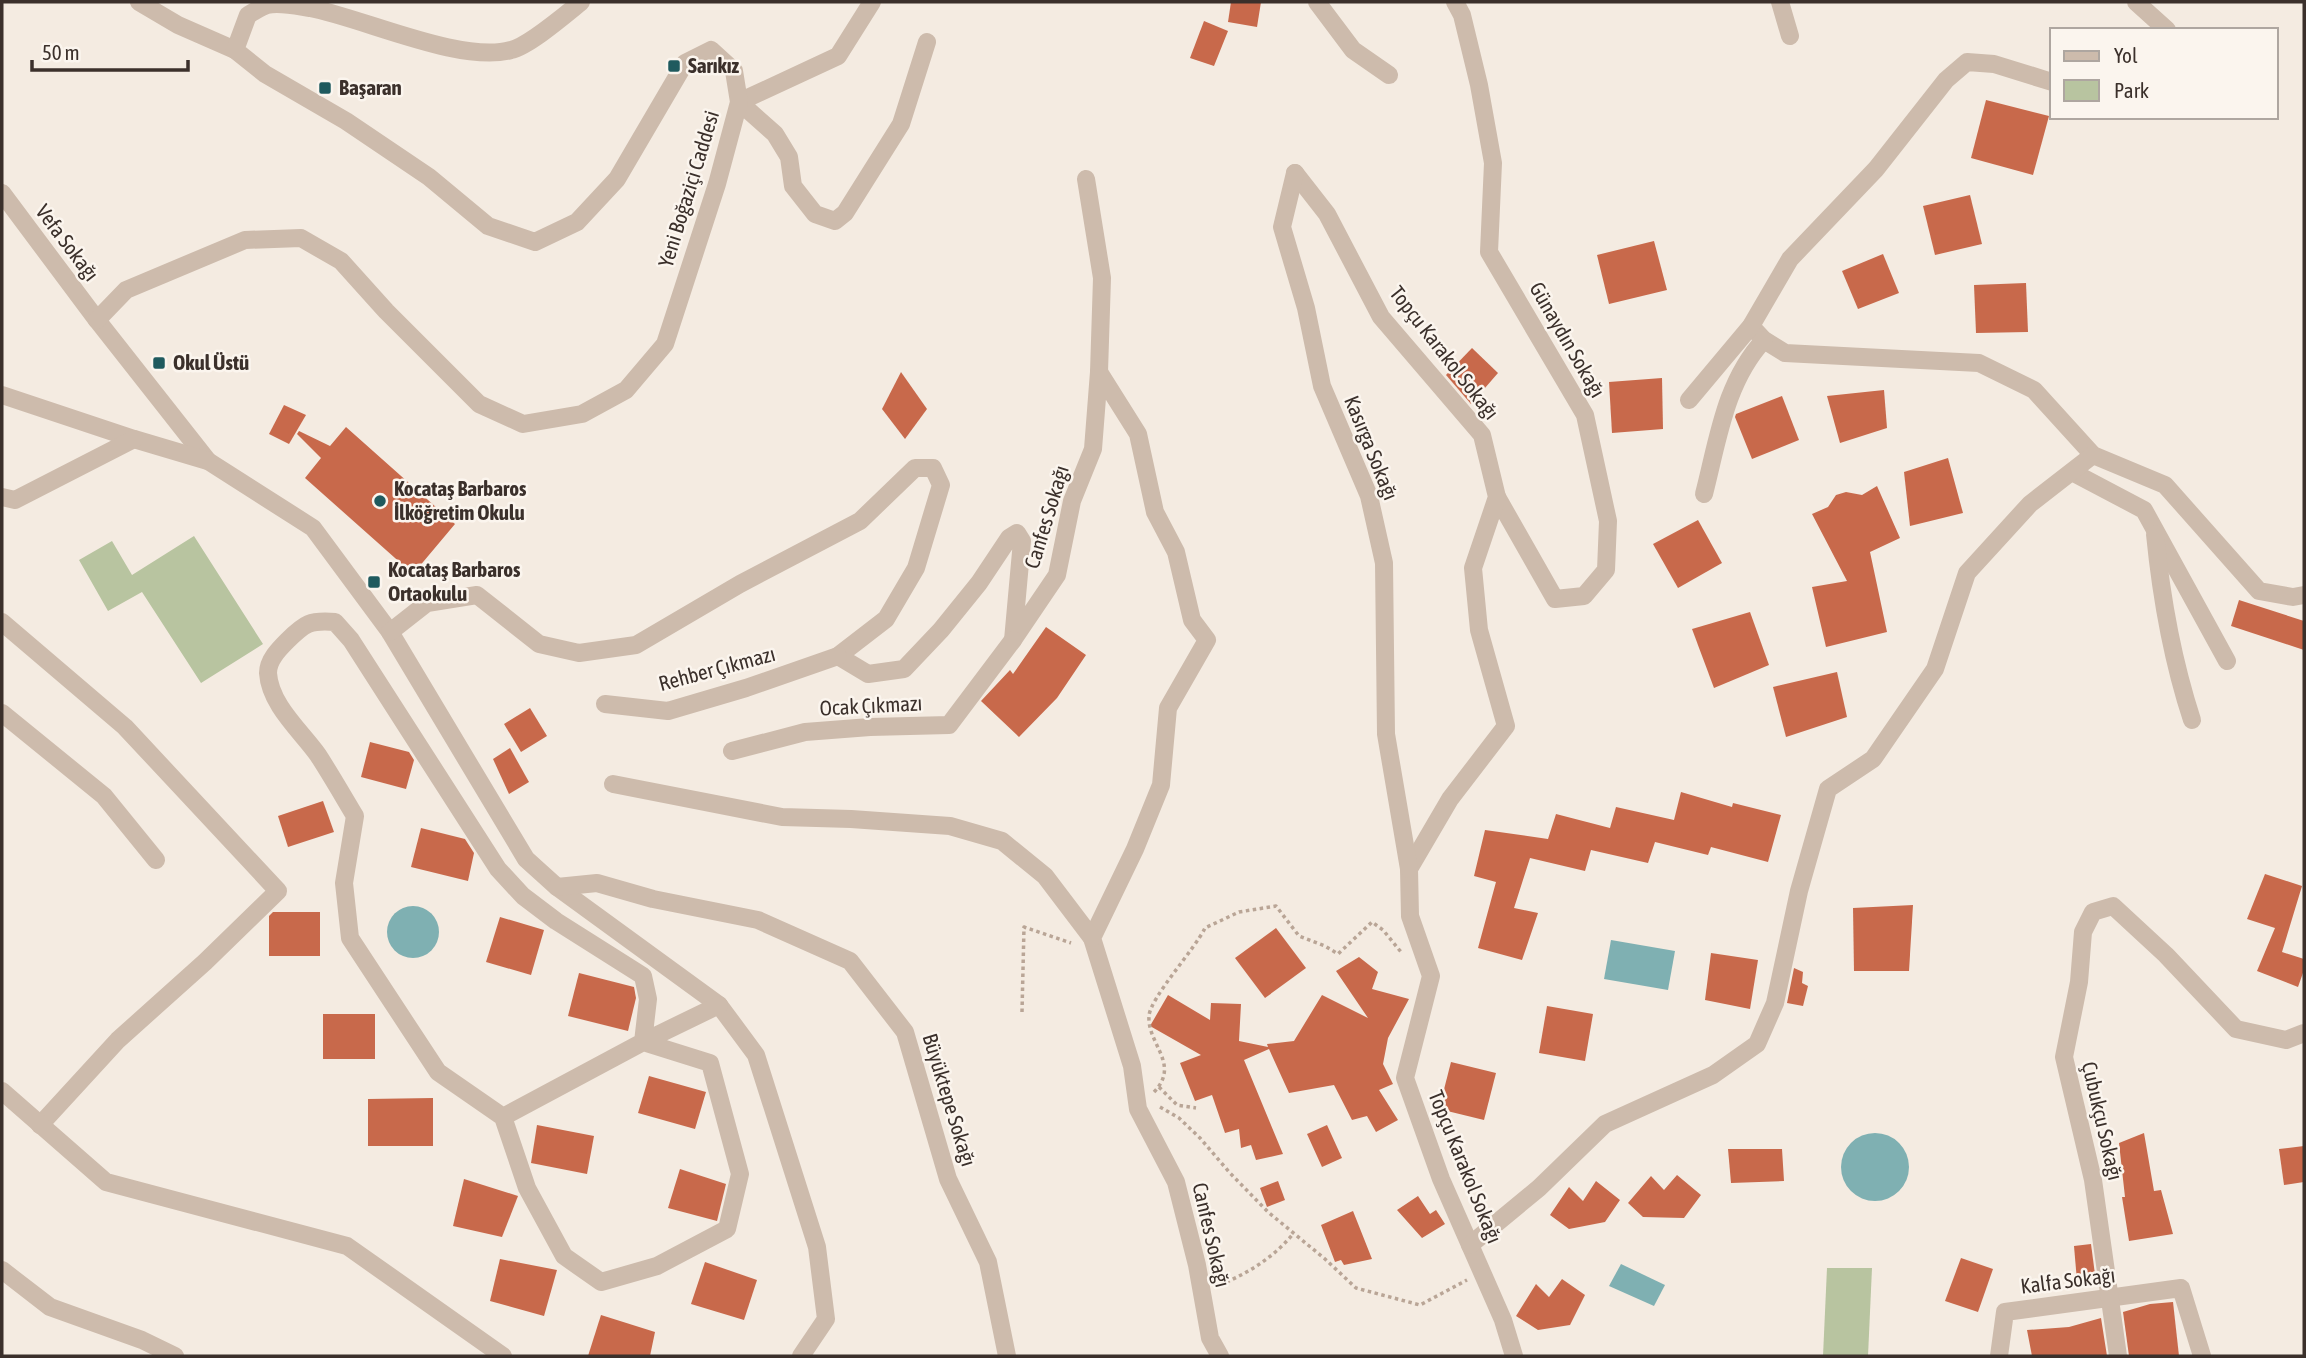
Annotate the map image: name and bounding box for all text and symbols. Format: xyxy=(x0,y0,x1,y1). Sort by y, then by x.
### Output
scale bar xyxy=(32,28,187,72)
legend xyxy=(2050,28,2278,119)
text: 50 m xyxy=(42,40,80,64)
text: Yol xyxy=(2114,43,2138,67)
place label: Sarıkız xyxy=(688,53,740,77)
marker: Sarıkız xyxy=(666,58,682,74)
place label: Başaran xyxy=(339,75,402,99)
text: Park xyxy=(2114,78,2149,102)
marker: Başaran xyxy=(317,80,333,96)
street label: Yeni Boğaziçi Caddesi xyxy=(653,108,723,270)
street label: Vefa Sokağı xyxy=(31,200,104,285)
street label: Günaydın Sokağı xyxy=(1525,278,1611,401)
street label: Topçu Karakol Sokağı xyxy=(1385,281,1504,424)
place label: Okul Üstü xyxy=(173,350,249,374)
marker: Okul Üstü xyxy=(151,355,167,371)
street label: Kasırga Sokağı xyxy=(1340,392,1404,503)
street label: Canfes Sokağı xyxy=(1019,462,1073,571)
place label: Kocataş Barbaros İlköğretim Okulu xyxy=(394,476,527,524)
marker: Kocataş Barbaros İlköğretim Okulu xyxy=(372,493,388,509)
place label: Kocataş Barbaros Ortaokulu xyxy=(388,557,521,605)
marker: Kocataş Barbaros Ortaokulu xyxy=(366,574,382,590)
street label: Rehber Çıkmazı xyxy=(656,641,778,695)
street label: Ocak Çıkmazı xyxy=(819,690,923,720)
street label: Büyüktepe Sokağı xyxy=(918,1030,982,1169)
street label: Çubukçu Sokağı xyxy=(2078,1059,2128,1182)
street label: Topçu Karakol Sokağı xyxy=(1424,1087,1507,1246)
street label: Canfes Sokağı xyxy=(1188,1180,1236,1289)
street label: Kalfa Sokağı xyxy=(2019,1262,2117,1298)

